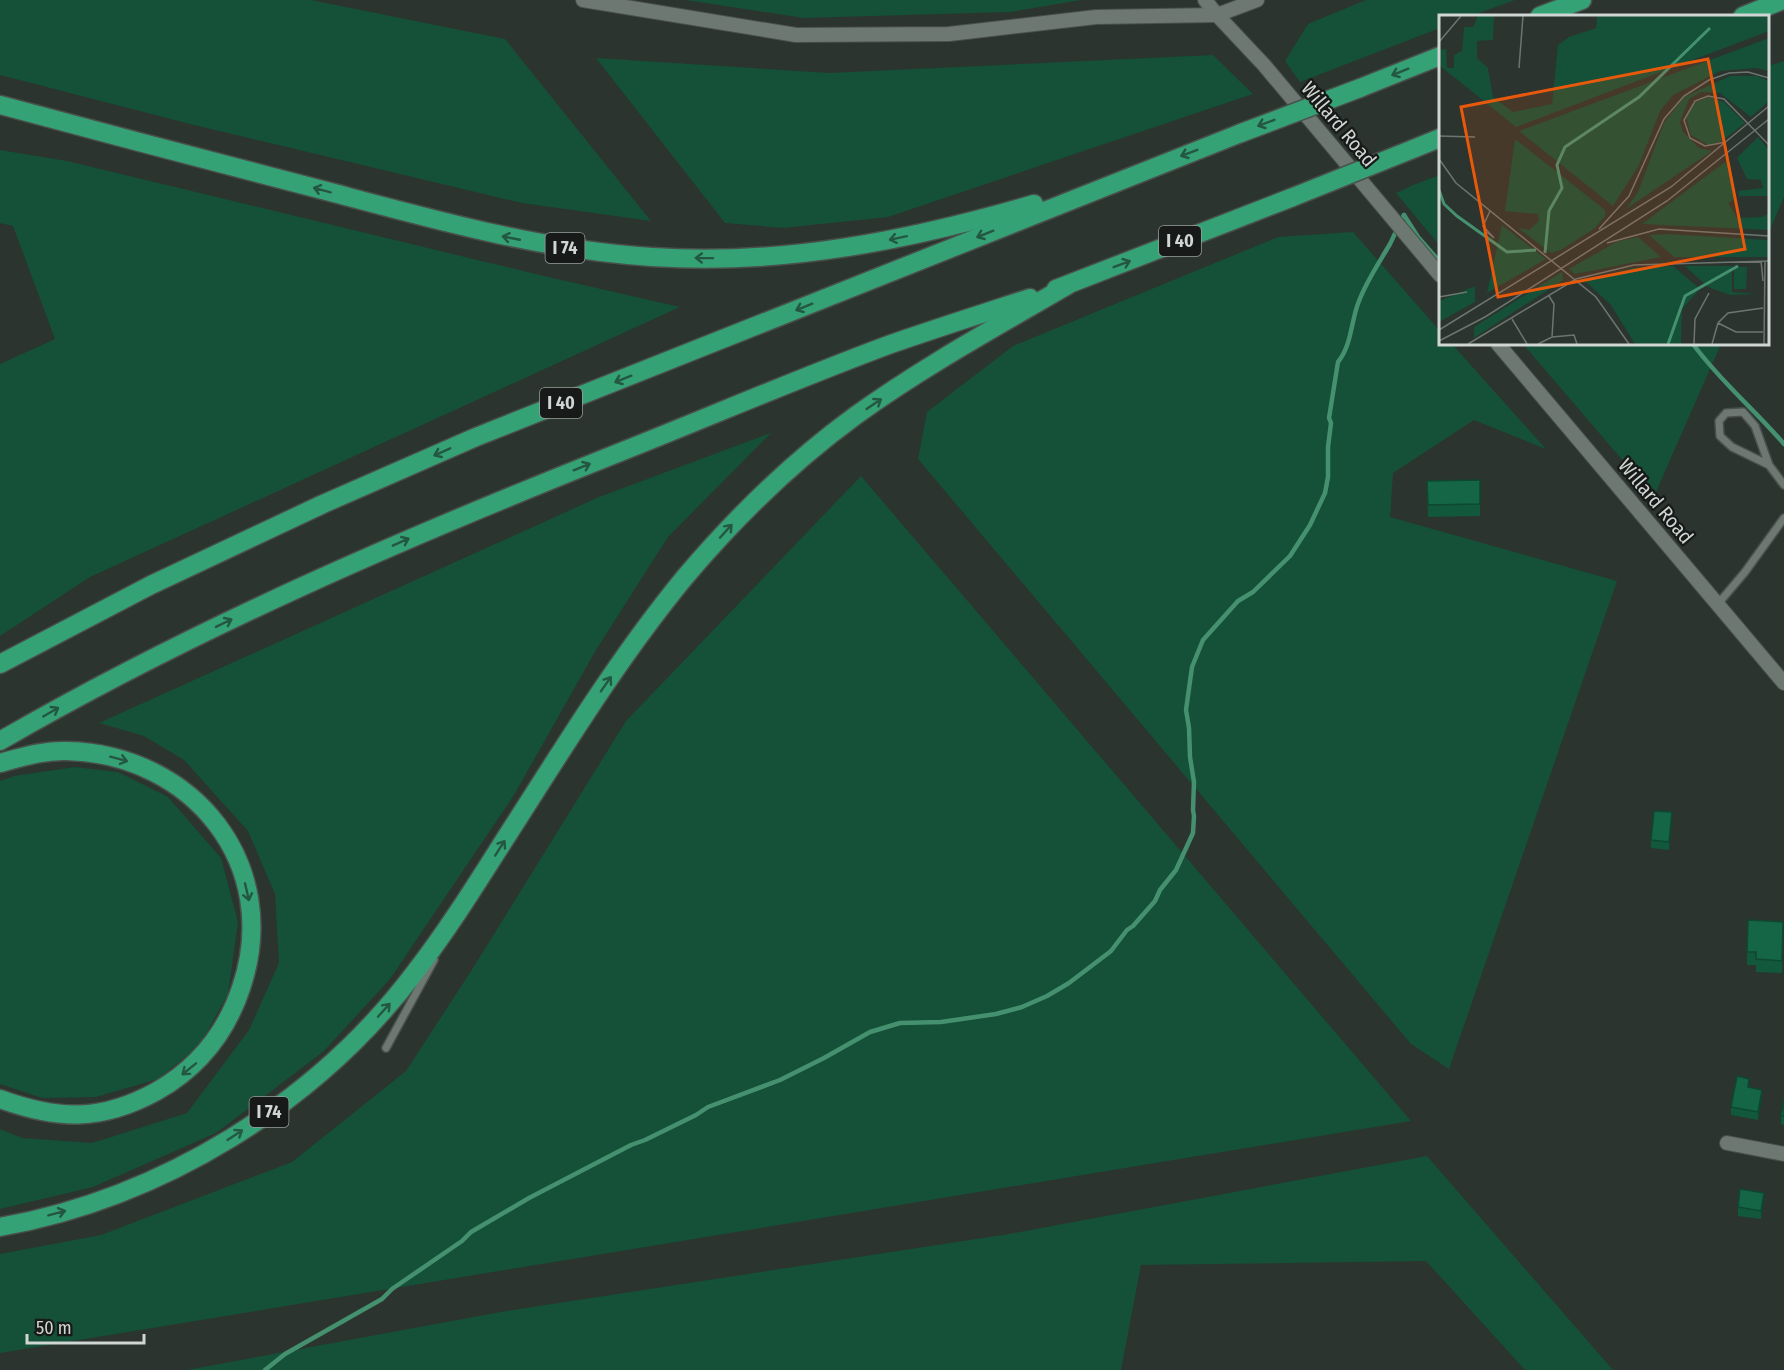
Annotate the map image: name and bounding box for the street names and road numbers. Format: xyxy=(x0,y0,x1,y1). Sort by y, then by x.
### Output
street label: Willard Road xyxy=(1297,77,1381,171)
road number: I 40 xyxy=(1159,226,1201,256)
road number: I 74 xyxy=(546,233,584,263)
road number: I 40 xyxy=(540,388,582,418)
street label: Willard Road xyxy=(1614,454,1698,548)
road number: I 74 xyxy=(250,1097,288,1127)

